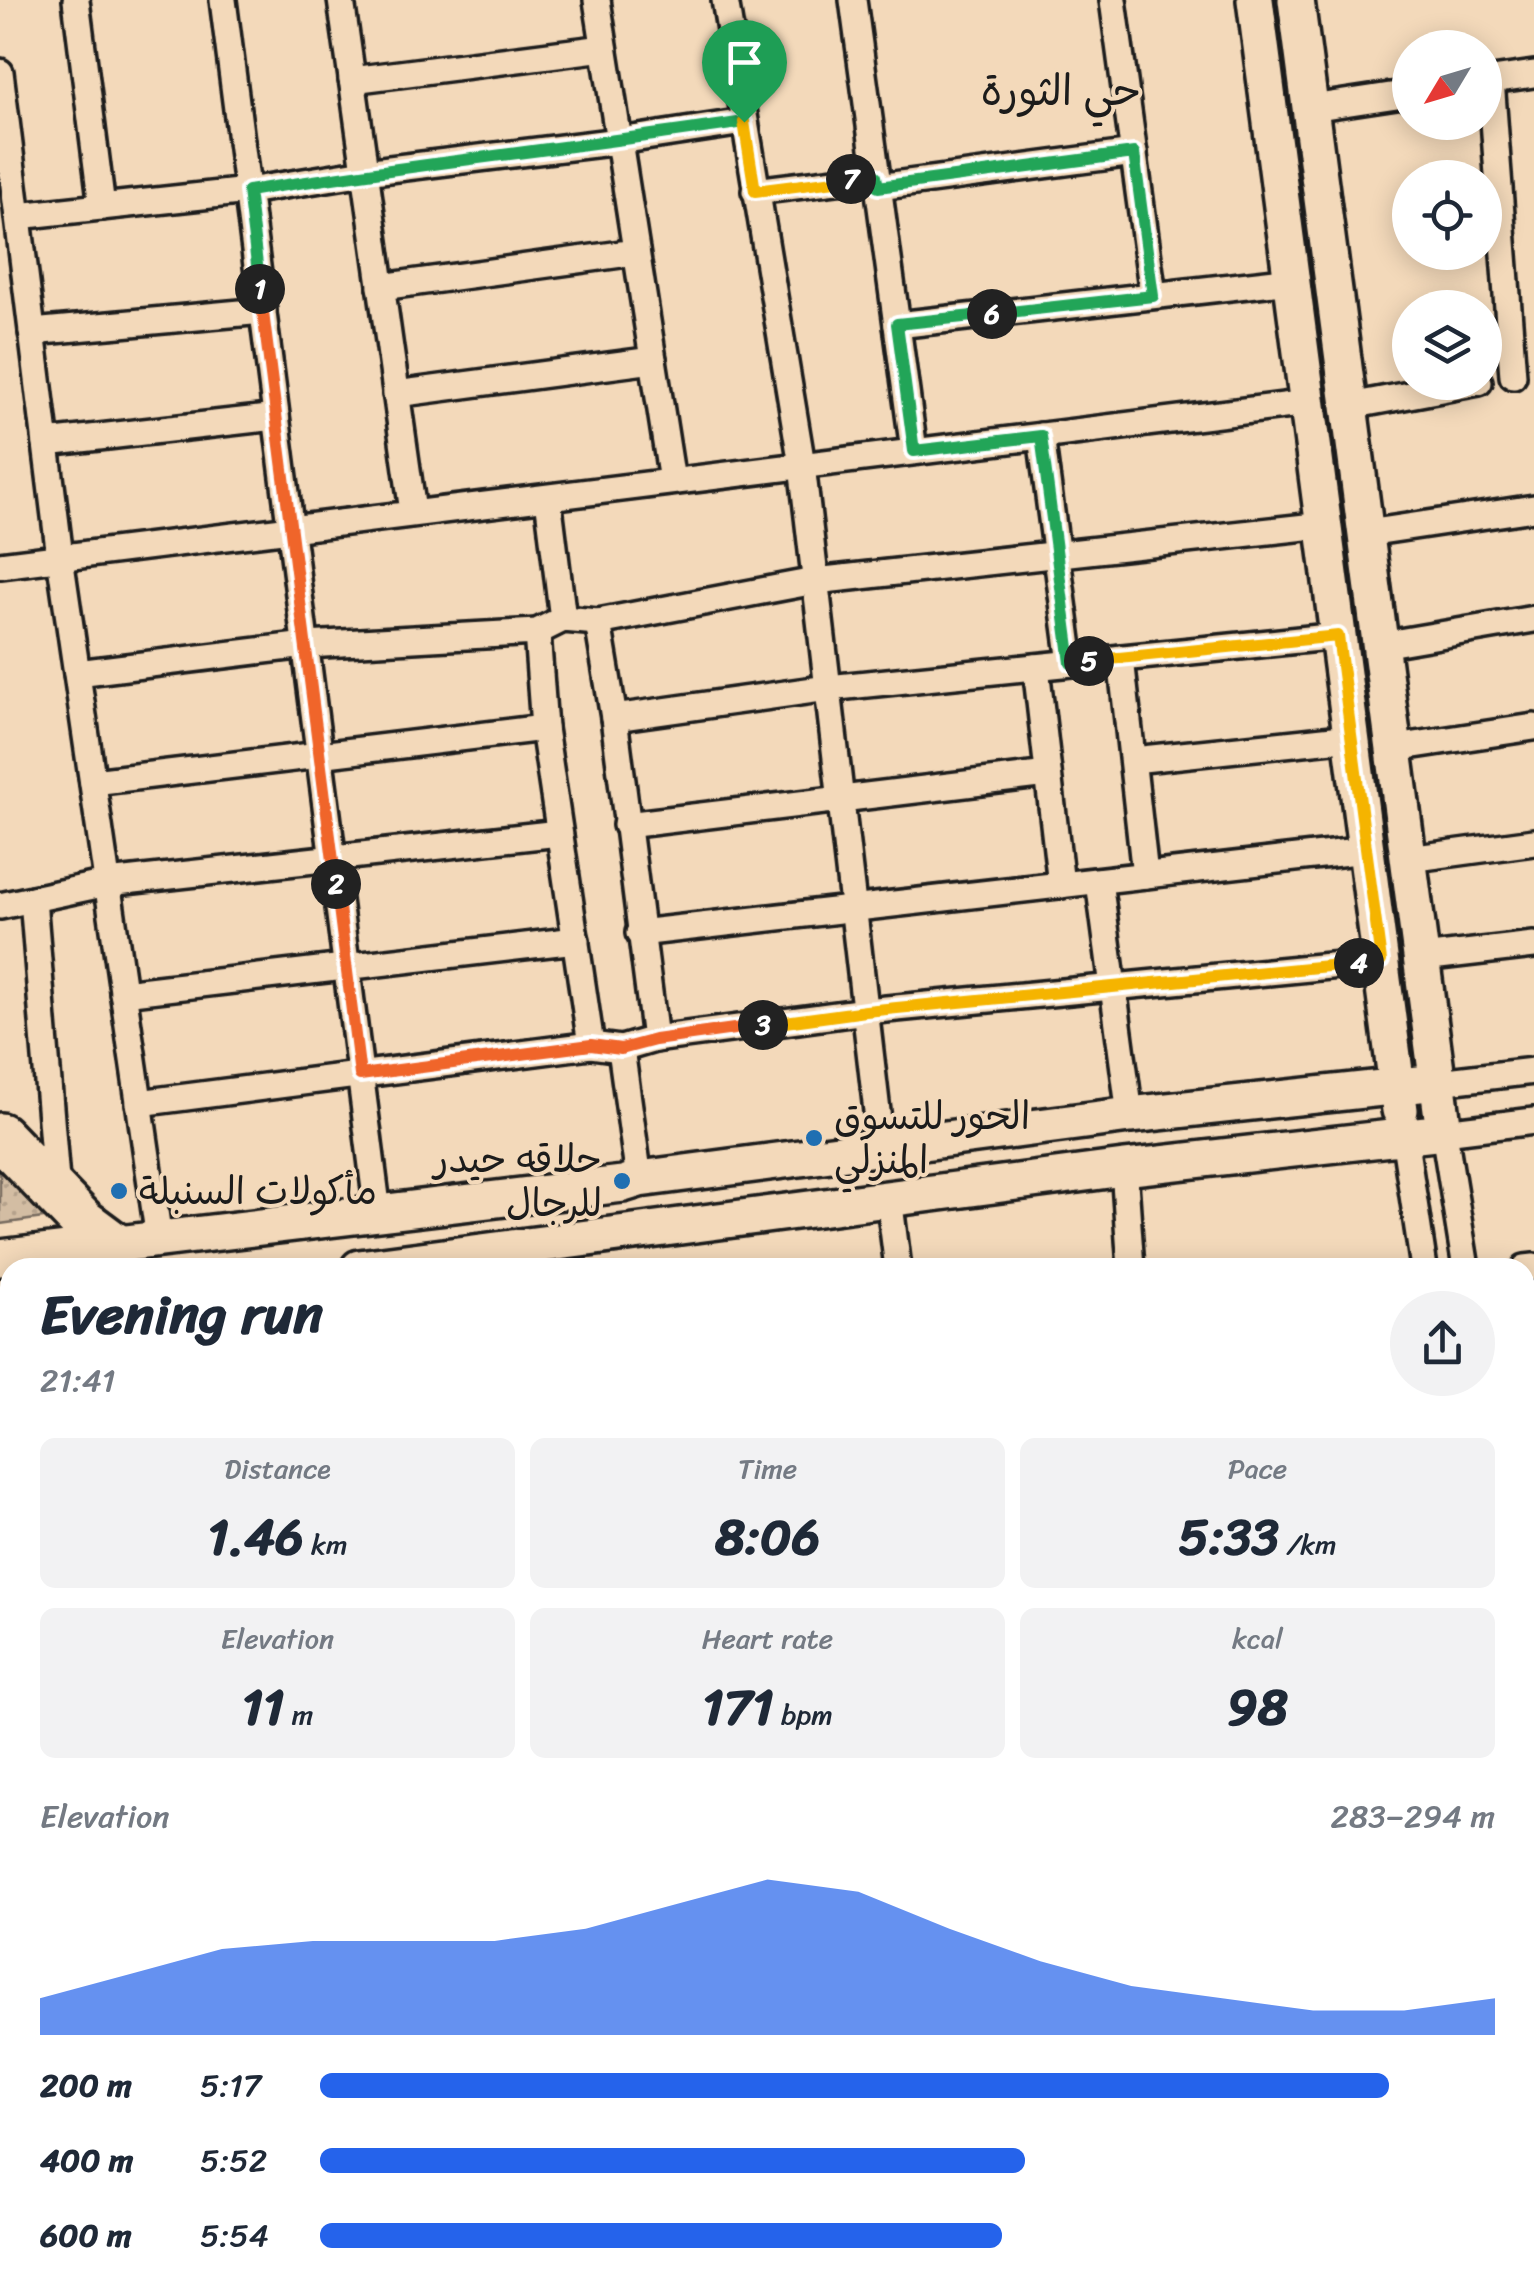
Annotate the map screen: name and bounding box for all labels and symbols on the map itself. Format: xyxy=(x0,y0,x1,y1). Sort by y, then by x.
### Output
pin xyxy=(702,20,787,123)
north arrow xyxy=(1392,30,1502,140)
district label: حي الثورة xyxy=(981,54,1141,128)
pin: 7 xyxy=(826,154,876,204)
pin: 1 xyxy=(235,264,285,314)
pin: 6 xyxy=(967,289,1017,339)
pin: 5 xyxy=(1064,636,1114,686)
pin: 2 xyxy=(311,859,361,909)
pin: 4 xyxy=(1334,938,1384,988)
pin: 3 xyxy=(738,1000,788,1050)
place label: الحور للتسوق المنزلي xyxy=(834,1083,1030,1194)
place label: حلاقه حيدر للرجال xyxy=(431,1126,602,1237)
marker: الحور للتسوق المنزلي xyxy=(803,1127,825,1149)
place label: مأكولات السنبلة xyxy=(139,1158,377,1225)
marker: حلاقه حيدر للرجال xyxy=(611,1170,633,1192)
marker: مأكولات السنبلة xyxy=(108,1180,130,1202)

